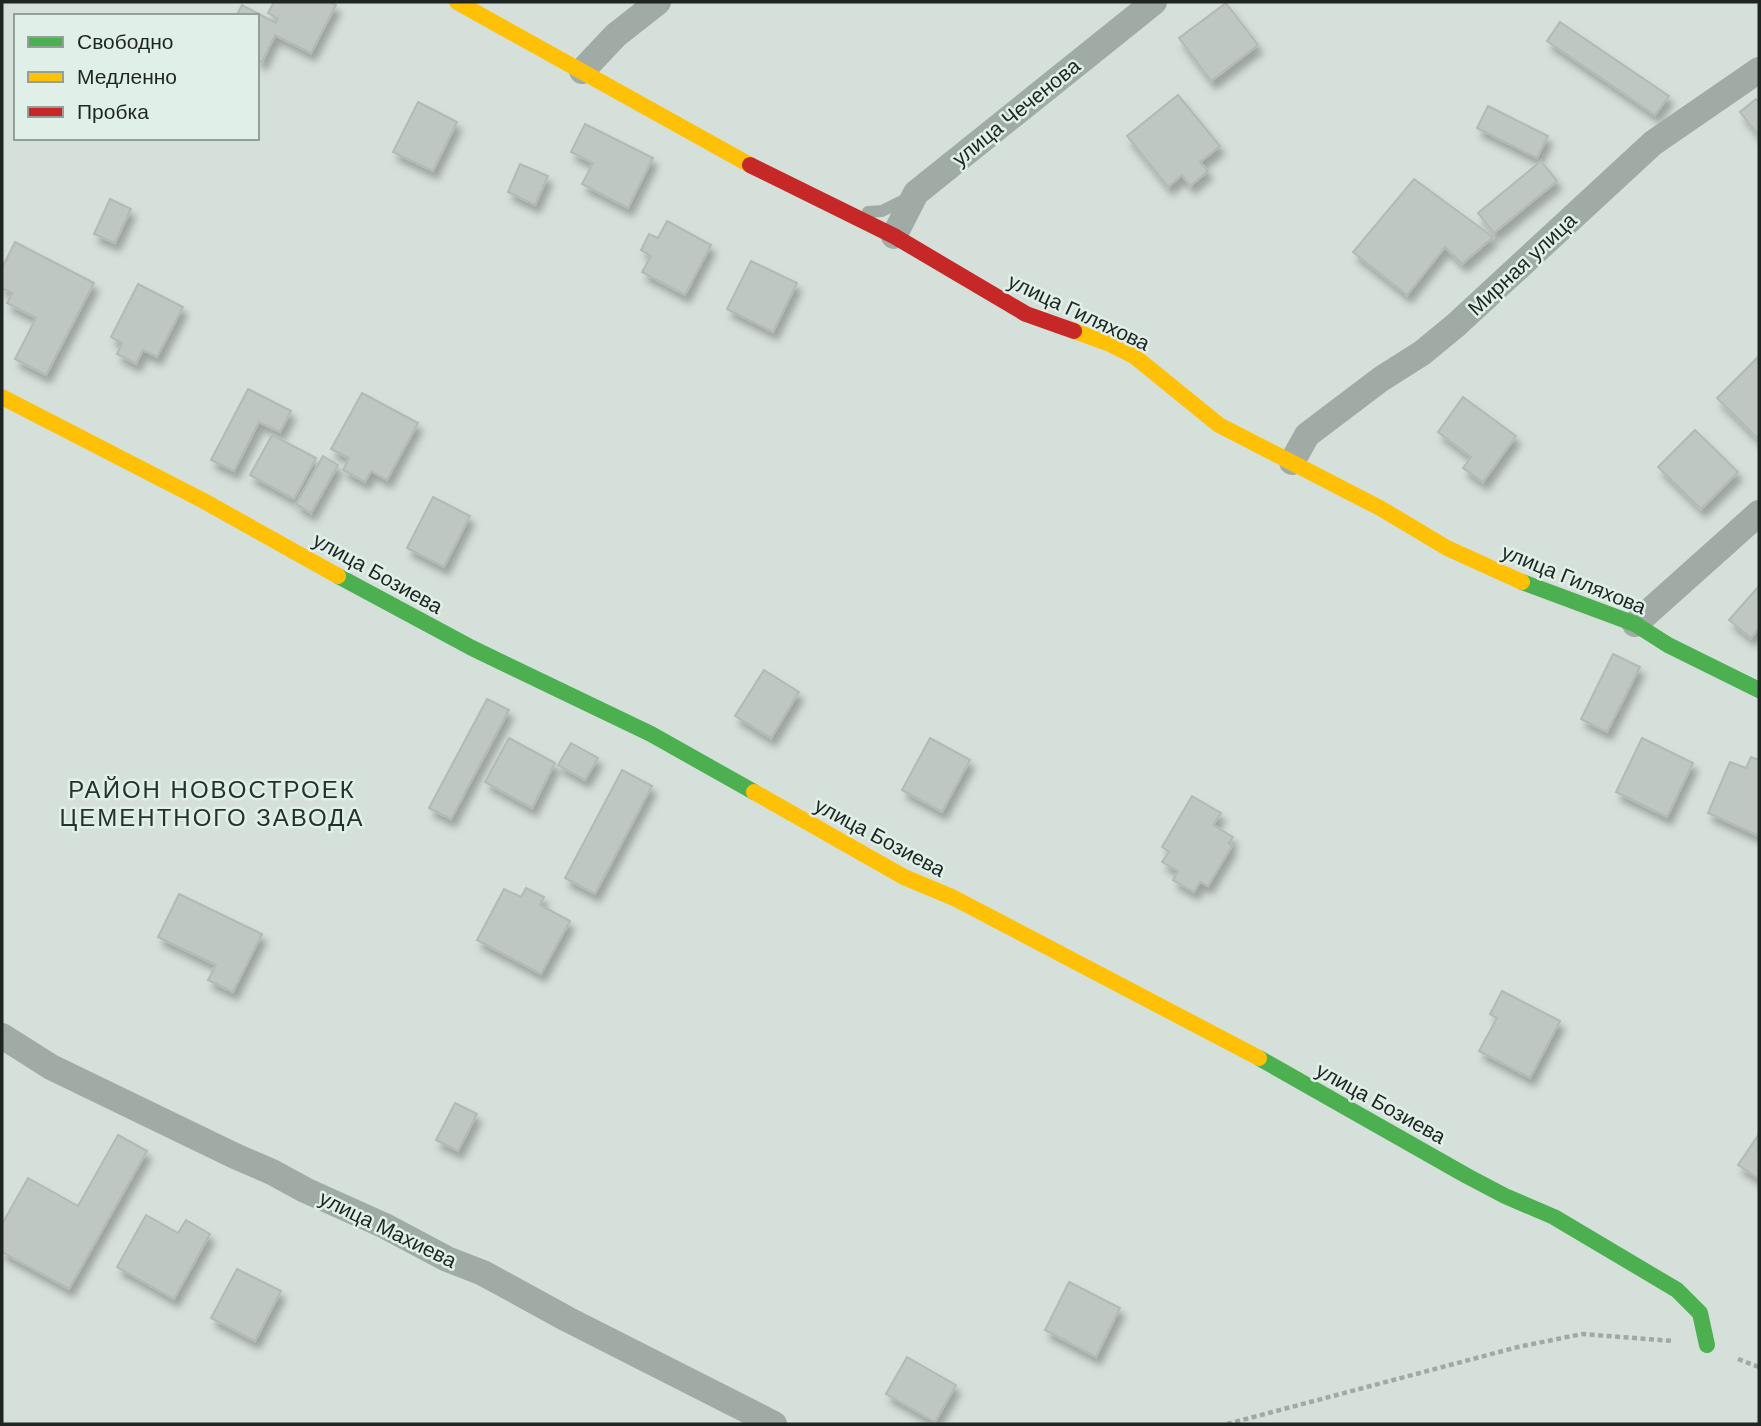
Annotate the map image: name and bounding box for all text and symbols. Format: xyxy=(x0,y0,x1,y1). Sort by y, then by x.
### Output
legend xyxy=(14,14,259,140)
text: Свободно xyxy=(77,30,174,53)
street label: улица Чеченова xyxy=(948,53,1085,170)
text: Медленно xyxy=(77,65,177,88)
text: Пробка xyxy=(77,100,149,123)
street label: Мирная улица xyxy=(1463,208,1581,320)
street label: улица Гиляхова xyxy=(1005,269,1154,355)
street label: улица Бозиева xyxy=(309,528,447,618)
street label: улица Гиляхова xyxy=(1498,540,1650,619)
district label: РАЙОН НОВОСТРОЕК ЦЕМЕНТНОГО ЗАВОДА xyxy=(60,776,364,831)
street label: улица Бозиева xyxy=(811,793,949,881)
street label: улица Бозиева xyxy=(1312,1058,1450,1148)
street label: улица Махиева xyxy=(316,1186,461,1272)

